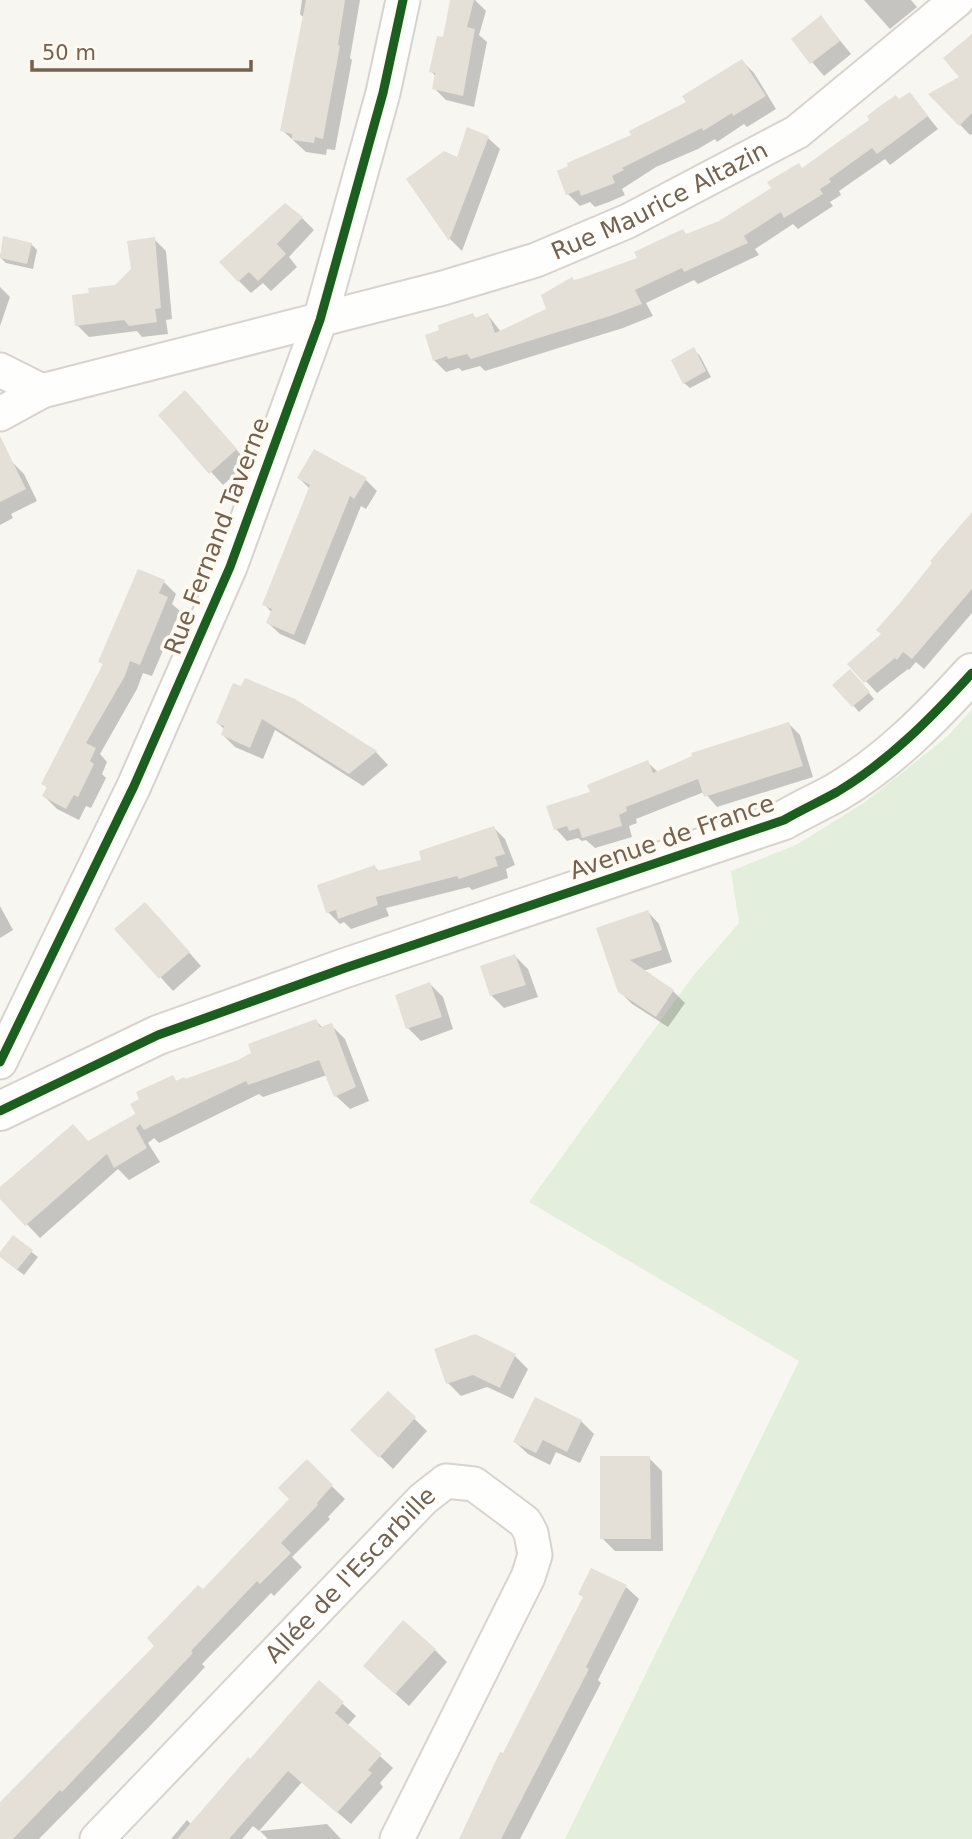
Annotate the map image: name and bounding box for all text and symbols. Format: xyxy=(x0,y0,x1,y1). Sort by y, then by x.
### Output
scale bar xyxy=(32,28,250,72)
text: 50 m xyxy=(42,41,96,65)
street label: Rue Maurice Altazin xyxy=(547,136,772,266)
street label: Rue Fernand Taverne xyxy=(159,413,275,659)
street label: Avenue de France xyxy=(566,789,778,885)
street label: Allée de l'Escarbille xyxy=(259,1481,441,1669)

